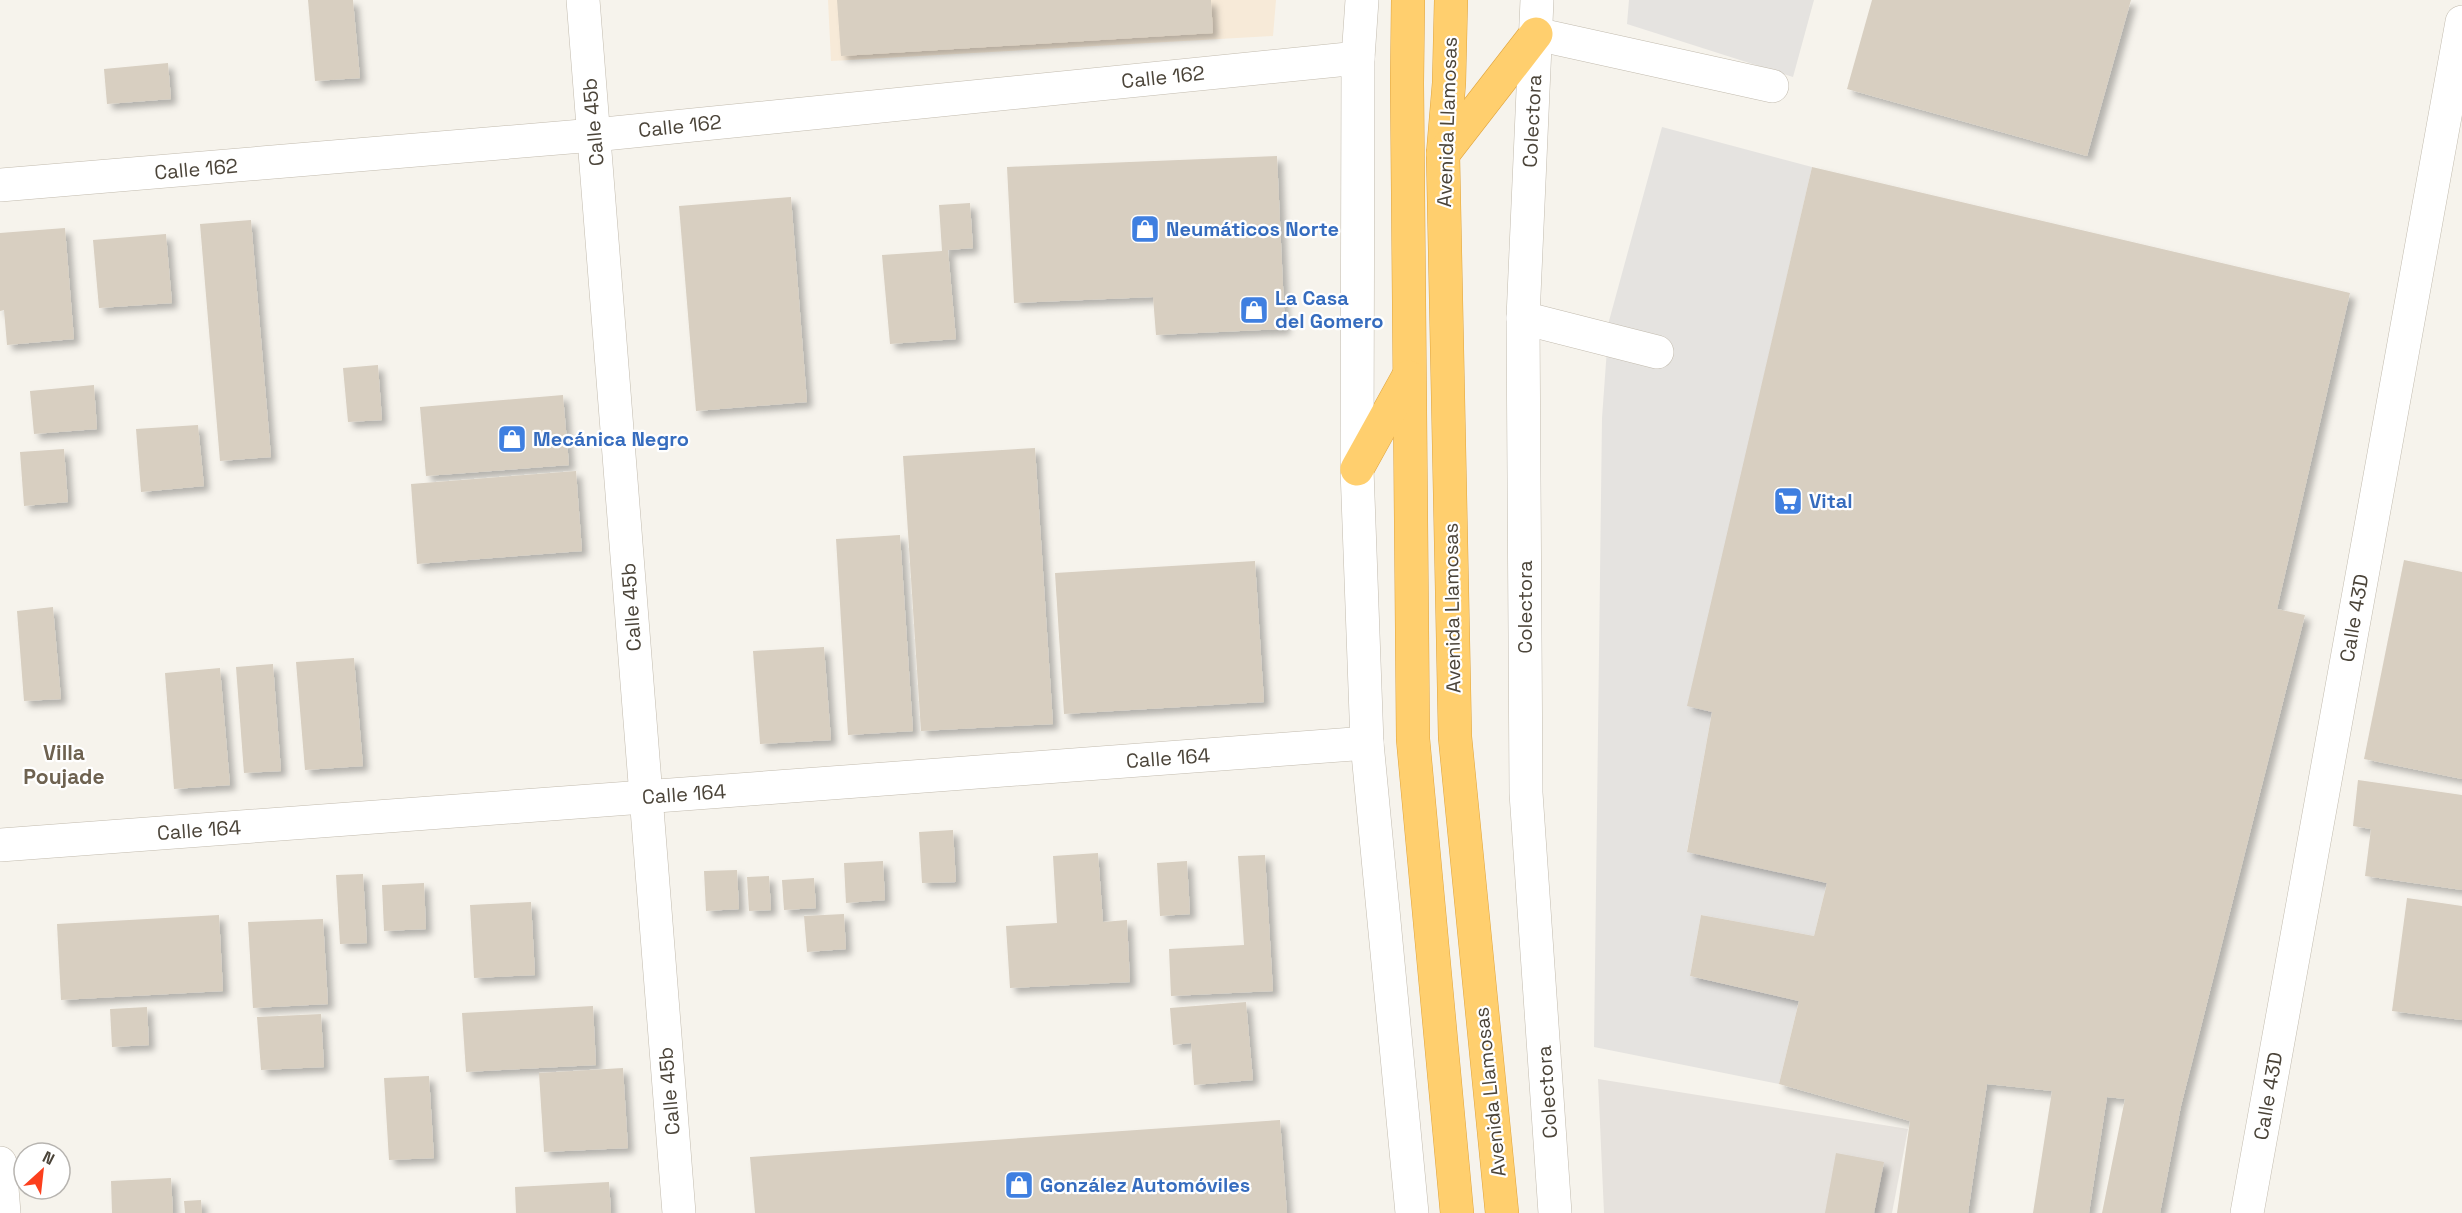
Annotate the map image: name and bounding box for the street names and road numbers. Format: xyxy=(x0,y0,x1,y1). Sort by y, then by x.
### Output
street label: Avenida Llamosas xyxy=(1431,36,1463,208)
street label: Calle 162 xyxy=(1120,60,1206,94)
street label: Colectora xyxy=(1517,74,1547,168)
street label: Calle 45b xyxy=(576,77,610,167)
street label: Calle 162 xyxy=(637,109,723,143)
street label: Calle 162 xyxy=(153,152,239,186)
street label: Avenida Llamosas xyxy=(1438,523,1466,693)
street label: Colectora xyxy=(1512,560,1538,654)
street label: Calle 45b xyxy=(615,562,647,652)
street label: Calle 43D xyxy=(2333,572,2375,664)
street label: Calle 164 xyxy=(1125,742,1211,774)
street label: Calle 164 xyxy=(641,778,727,810)
street label: Calle 164 xyxy=(156,814,242,846)
street label: Avenida Llamosas xyxy=(1468,1006,1512,1178)
street label: Colectora xyxy=(1531,1044,1563,1140)
street label: Calle 45b xyxy=(652,1046,686,1136)
street label: Calle 43D xyxy=(2247,1050,2289,1142)

